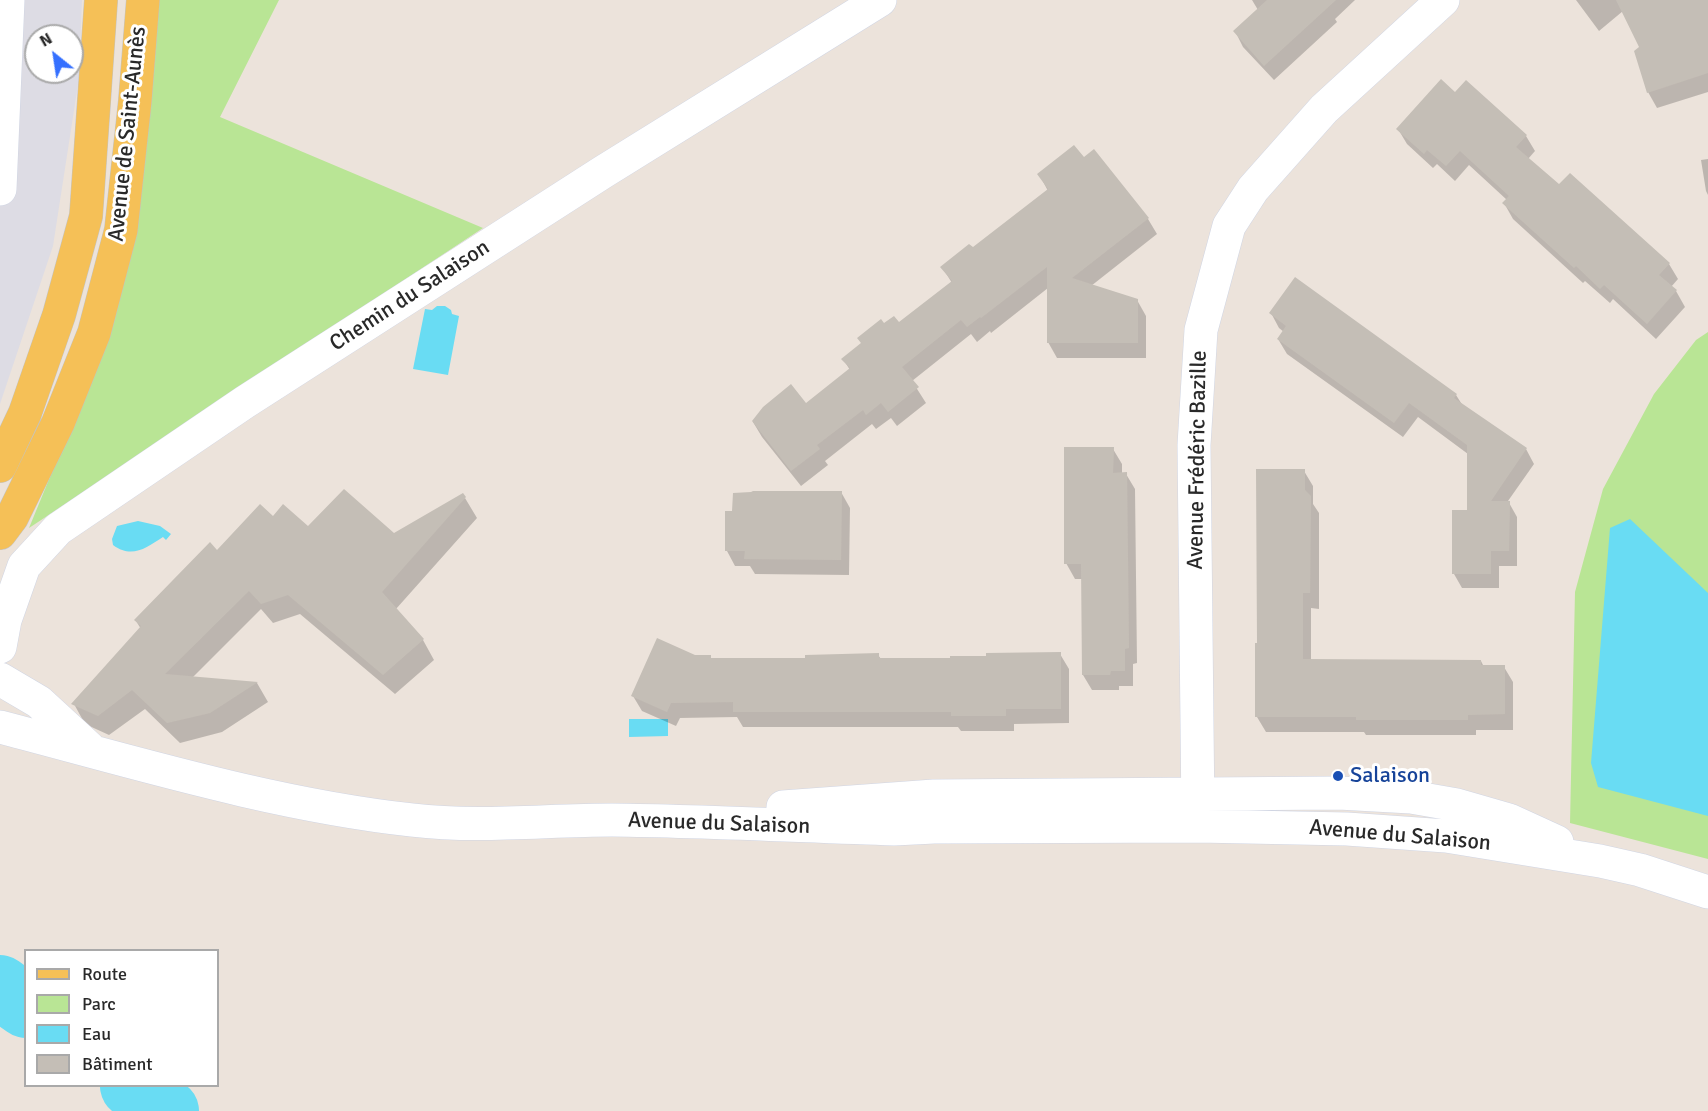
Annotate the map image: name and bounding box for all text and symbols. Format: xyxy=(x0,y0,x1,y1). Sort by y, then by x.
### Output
north arrow xyxy=(24,24,84,84)
street label: Avenue de Saint-Aunès xyxy=(104,25,152,243)
text: N xyxy=(36,29,56,52)
street label: Chemin du Salaison xyxy=(325,234,495,358)
street label: Avenue Frédéric Bazille xyxy=(1183,350,1213,570)
place label: Salaison xyxy=(1350,763,1430,789)
marker: Salaison xyxy=(1331,769,1345,783)
street label: Avenue du Salaison xyxy=(627,808,811,840)
street label: Avenue du Salaison xyxy=(1308,815,1492,857)
legend xyxy=(24,949,219,1087)
text: Route xyxy=(82,963,127,985)
text: Parc xyxy=(82,993,116,1015)
text: Eau xyxy=(82,1023,111,1045)
text: Bâtiment xyxy=(82,1053,153,1075)

